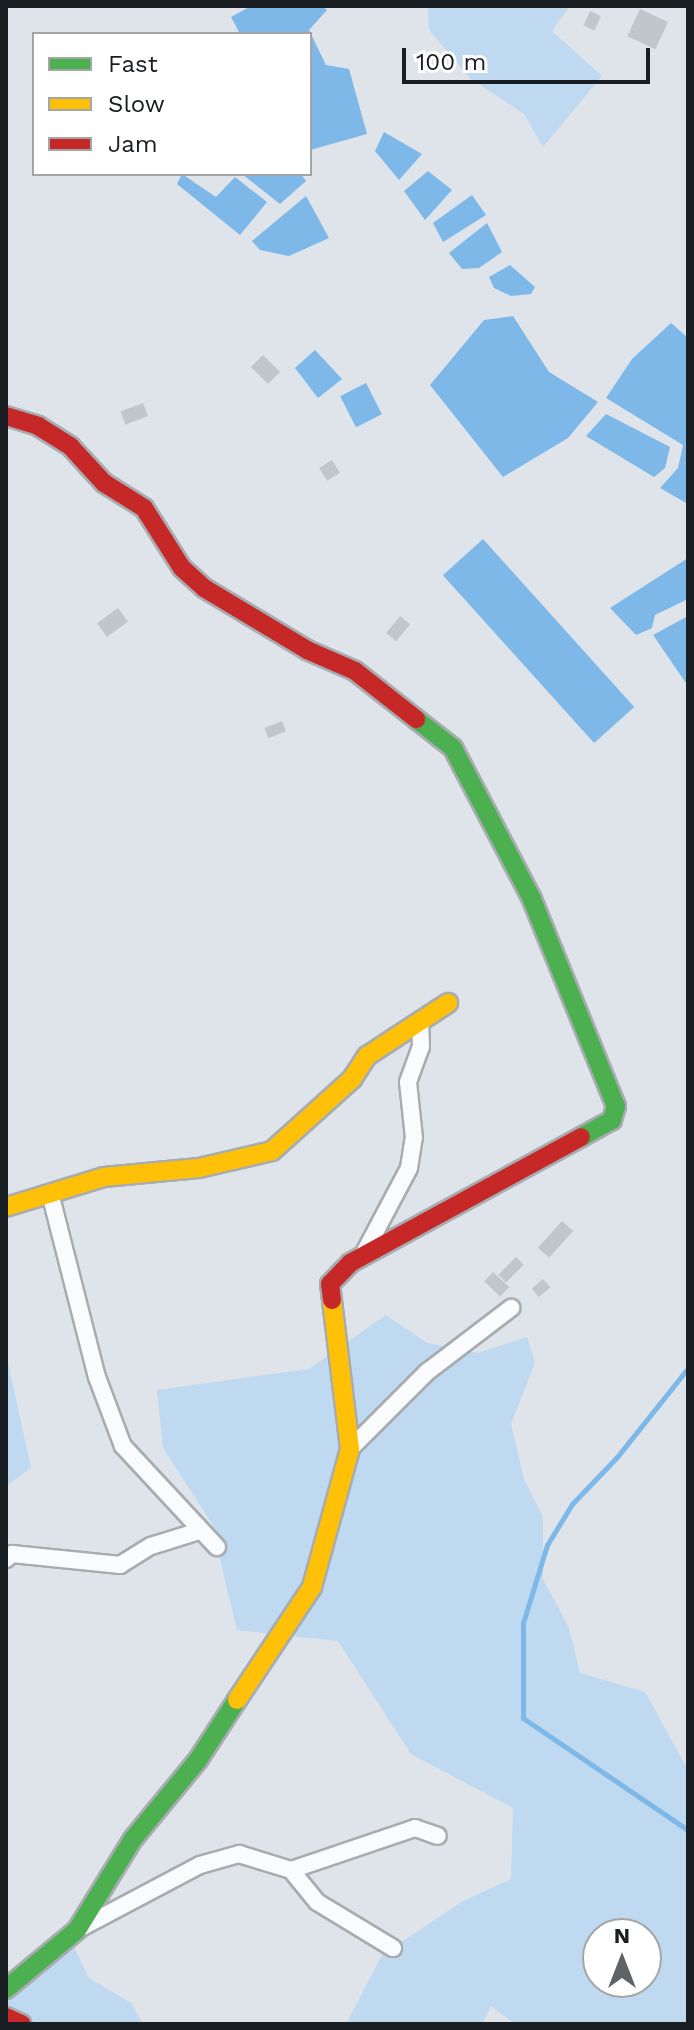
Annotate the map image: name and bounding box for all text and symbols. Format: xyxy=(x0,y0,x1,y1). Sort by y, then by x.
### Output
legend xyxy=(32,32,312,176)
scale bar xyxy=(406,32,654,82)
text: 100 m xyxy=(416,48,486,76)
text: Fast xyxy=(108,50,158,78)
text: Slow xyxy=(108,90,165,118)
text: Jam xyxy=(108,130,158,158)
north arrow xyxy=(582,1918,662,1998)
text: N xyxy=(614,1923,630,1948)

